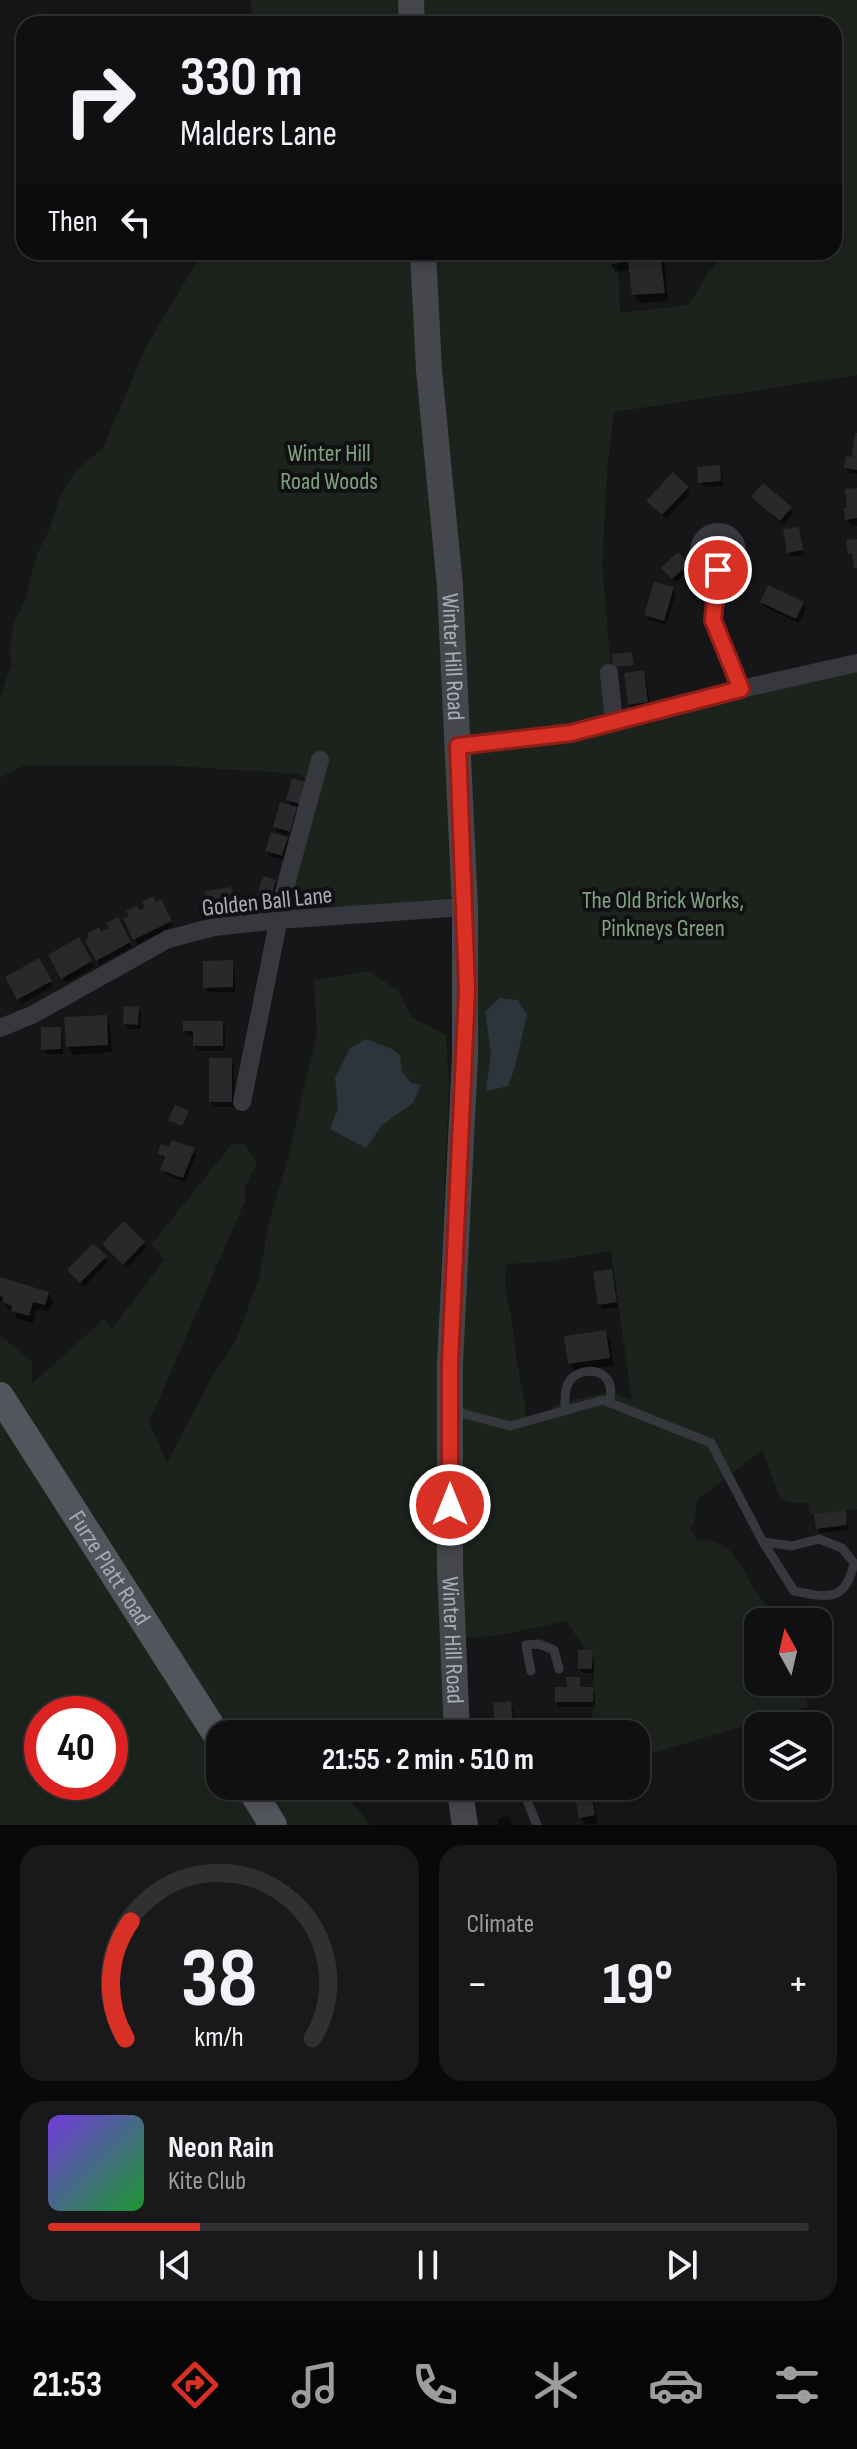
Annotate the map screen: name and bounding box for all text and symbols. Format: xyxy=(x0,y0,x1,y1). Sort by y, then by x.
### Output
text: 330 m xyxy=(180,45,303,112)
icon: right xyxy=(48,48,152,152)
text: Malders Lane xyxy=(180,113,337,156)
icon: left xyxy=(114,200,158,244)
text: Then xyxy=(48,204,98,240)
park label: Winter Hill Road Woods xyxy=(280,439,378,496)
pin xyxy=(684,536,752,604)
icon: arrive xyxy=(696,548,740,592)
street label: Winter Hill Road xyxy=(435,592,470,721)
street label: Golden Ball Lane xyxy=(200,880,334,923)
park label: The Old Brick Works, Pinkneys Green xyxy=(582,886,744,943)
position arrow xyxy=(408,1463,492,1547)
street label: Furze Platt Road xyxy=(62,1505,157,1631)
street label: Winter Hill Road xyxy=(435,1576,470,1704)
north arrow xyxy=(744,1608,832,1696)
map controls xyxy=(744,1608,832,1800)
speed limit sign: 40 xyxy=(24,1696,128,1800)
button: layers xyxy=(744,1712,832,1800)
text: 21:55 · 2 min · 510 m xyxy=(322,1742,534,1778)
text: Climate xyxy=(467,1909,534,1940)
text: 38 xyxy=(181,1930,258,2030)
text: 19° xyxy=(602,1949,673,2021)
text: − xyxy=(467,1958,488,2011)
text: + xyxy=(787,1958,809,2011)
text: km/h xyxy=(195,2020,244,2055)
text: Neon Rain xyxy=(168,2130,274,2166)
text: Kite Club xyxy=(168,2166,246,2197)
icon: previous xyxy=(153,2243,197,2287)
icon: pause xyxy=(406,2243,450,2287)
icon: next xyxy=(660,2243,704,2287)
icon: directions xyxy=(167,2357,223,2413)
icon: music xyxy=(287,2357,343,2413)
icon: phone xyxy=(407,2357,463,2413)
icon: climate xyxy=(528,2357,584,2413)
icon: car xyxy=(648,2357,704,2413)
icon: filters xyxy=(769,2357,825,2413)
text: 21:53 xyxy=(32,2364,102,2407)

